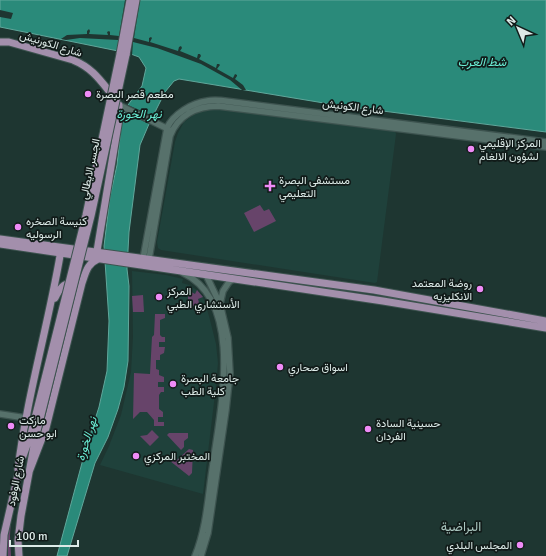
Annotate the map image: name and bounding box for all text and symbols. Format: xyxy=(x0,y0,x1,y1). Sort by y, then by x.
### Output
north arrow xyxy=(498,8,538,48)
text: N xyxy=(504,14,519,29)
street label: شارع الكورنيش xyxy=(18,28,84,61)
water label: شط العرب xyxy=(458,55,507,70)
place label: مطعم قصر البصرة xyxy=(96,88,174,102)
marker: مطعم قصر البصرة xyxy=(83,89,93,99)
street label: شارع الكونيش xyxy=(322,97,385,118)
water label: نهر الخورة xyxy=(116,107,162,122)
street label: الجسر الايطالي xyxy=(77,137,106,201)
place label: المركز الإقليمي لشؤون الالغام xyxy=(479,137,541,164)
marker: المركز الإقليمي لشؤون الالغام xyxy=(466,144,476,154)
place label: مستشفى البصرة التعليمي xyxy=(279,174,350,203)
marker: مستشفى البصرة التعليمي xyxy=(264,180,276,192)
place label: كنيسة الصخره الرسوليه xyxy=(26,215,87,241)
marker: كنيسة الصخره الرسوليه xyxy=(13,222,23,232)
place label: روضة المعتمد الانكليزيه xyxy=(412,277,472,303)
marker: روضة المعتمد الانكليزيه xyxy=(475,284,485,294)
place label: المركز الأستشاري الطبي xyxy=(166,285,240,314)
marker: المركز الأستشاري الطبي xyxy=(154,292,164,302)
place label: اسواق صحاري xyxy=(288,361,348,377)
marker: اسواق صحاري xyxy=(275,362,285,372)
place label: جامعة البصرة كلية الطب xyxy=(181,372,239,398)
marker: جامعة البصرة كلية الطب xyxy=(168,379,178,389)
place label: ماركت ابو حسن xyxy=(19,414,57,440)
water label: نهر الخورة xyxy=(73,415,101,463)
place label: حسينية السادة الفردان xyxy=(376,417,441,443)
marker: ماركت ابو حسن xyxy=(6,421,16,431)
marker: حسينية السادة الفردان xyxy=(363,424,373,434)
place label: المختبر المركزي xyxy=(144,450,210,466)
marker: المختبر المركزي xyxy=(131,451,141,461)
street label: شارع الوفود xyxy=(5,455,28,507)
district label: البراضية xyxy=(441,519,481,535)
scale bar xyxy=(10,522,78,548)
text: 100 m xyxy=(16,529,48,544)
place label: المجلس البلدي xyxy=(446,539,512,555)
marker: المجلس البلدي xyxy=(515,540,525,550)

